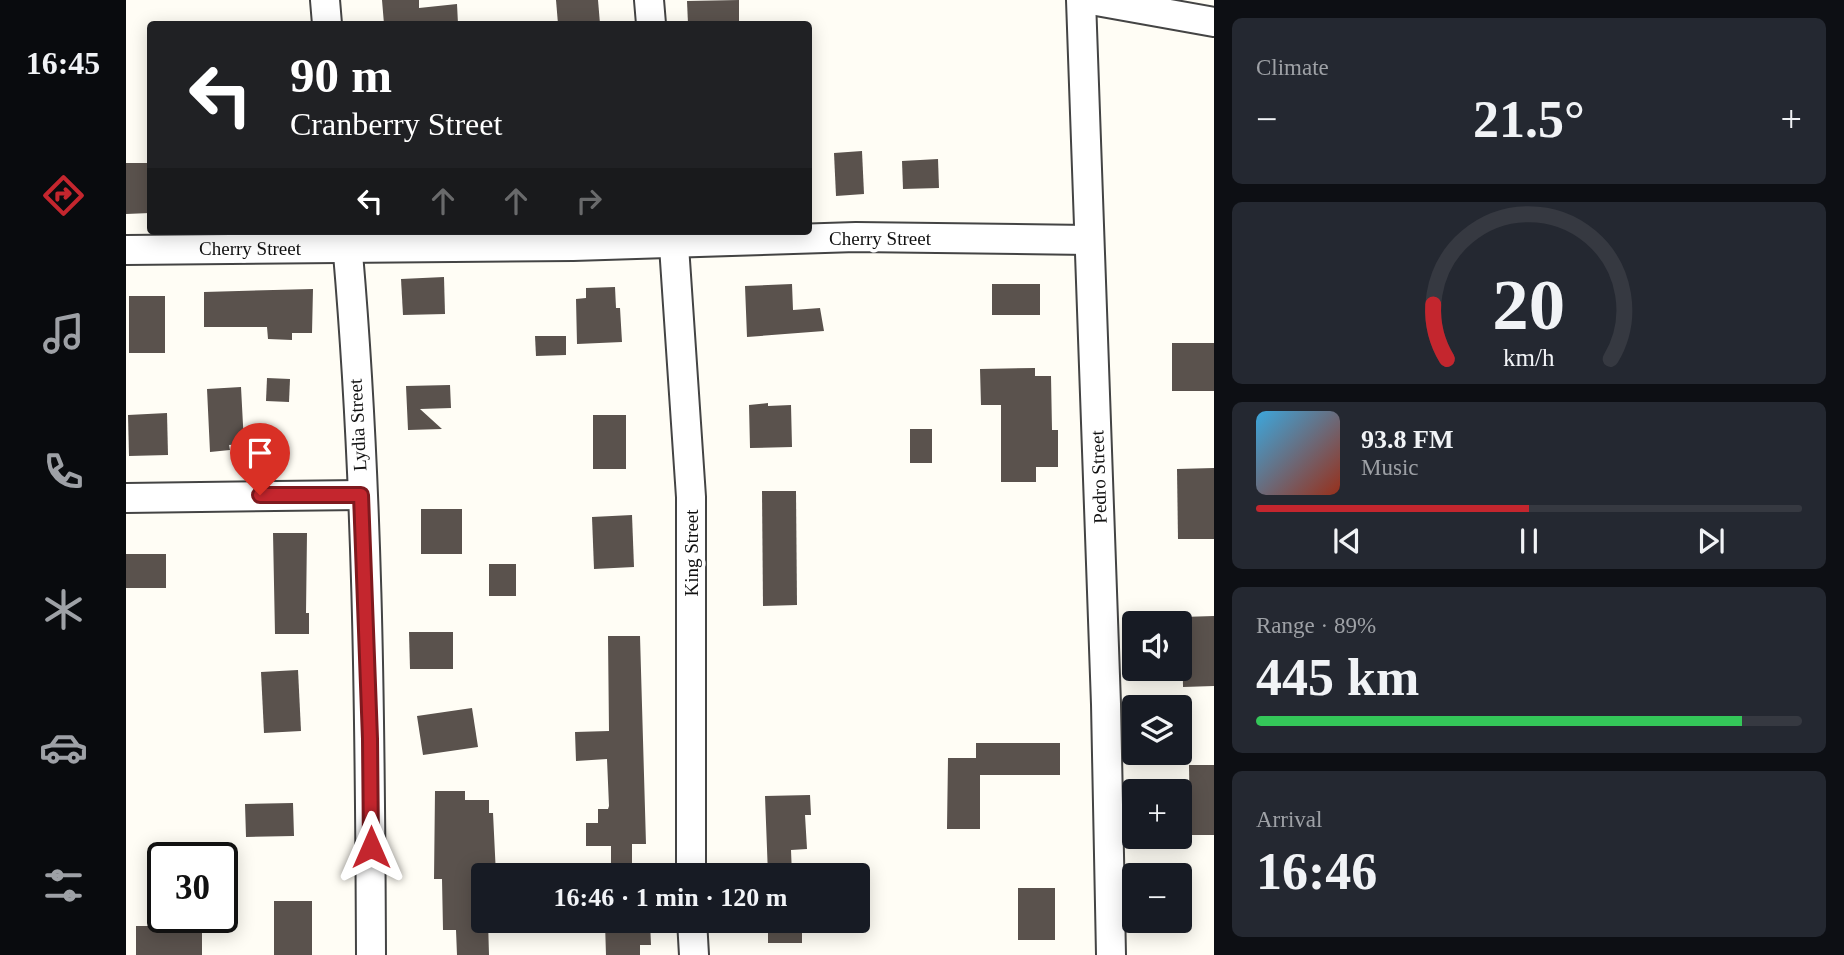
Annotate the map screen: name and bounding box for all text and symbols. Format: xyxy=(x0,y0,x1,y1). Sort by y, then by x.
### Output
text: 16:45 xyxy=(26,45,100,81)
text: 90 m xyxy=(290,48,392,103)
icon: left xyxy=(175,49,266,140)
text: Climate xyxy=(1256,55,1329,80)
text: 21.5° xyxy=(1473,91,1585,148)
text: − xyxy=(1256,98,1277,140)
text: + xyxy=(1781,98,1802,140)
text: Cranberry Street xyxy=(290,106,502,142)
icon: directions xyxy=(39,171,88,220)
icon: left xyxy=(351,182,389,220)
icon: ahead xyxy=(424,182,462,220)
icon: ahead xyxy=(497,182,535,220)
icon: right xyxy=(570,182,608,220)
street label: Cherry Street xyxy=(829,228,932,249)
street label: Cherry Street xyxy=(199,238,302,259)
text: 20 xyxy=(1493,265,1565,346)
icon: music xyxy=(39,309,88,358)
text: km/h xyxy=(1503,344,1555,371)
street label: Lydia Street xyxy=(345,378,370,472)
pin xyxy=(230,423,290,495)
text: 93.8 FM xyxy=(1361,425,1453,454)
street label: Pedro Street xyxy=(1086,429,1111,524)
icon: arrive xyxy=(241,434,279,472)
icon: phone xyxy=(39,447,88,496)
text: Music xyxy=(1361,455,1419,480)
street label: King Street xyxy=(681,509,702,597)
icon: previous xyxy=(1328,522,1366,560)
icon: pause xyxy=(1510,522,1548,560)
icon: next xyxy=(1692,522,1730,560)
icon: climate xyxy=(39,585,88,634)
map controls xyxy=(1122,611,1192,933)
button: sound xyxy=(1122,611,1192,681)
text: Range · 89% xyxy=(1256,613,1376,638)
text: 445 km xyxy=(1256,649,1419,706)
button: layers xyxy=(1122,695,1192,765)
icon: car xyxy=(39,723,88,772)
button: + xyxy=(1122,779,1192,849)
text: Arrival xyxy=(1256,807,1322,832)
position arrow xyxy=(334,810,408,884)
speed limit sign: 30 xyxy=(147,842,238,933)
text: 16:46 xyxy=(1256,843,1377,900)
icon: filters xyxy=(39,861,88,910)
button: − xyxy=(1122,863,1192,933)
text: 16:46 · 1 min · 120 m xyxy=(554,883,788,912)

